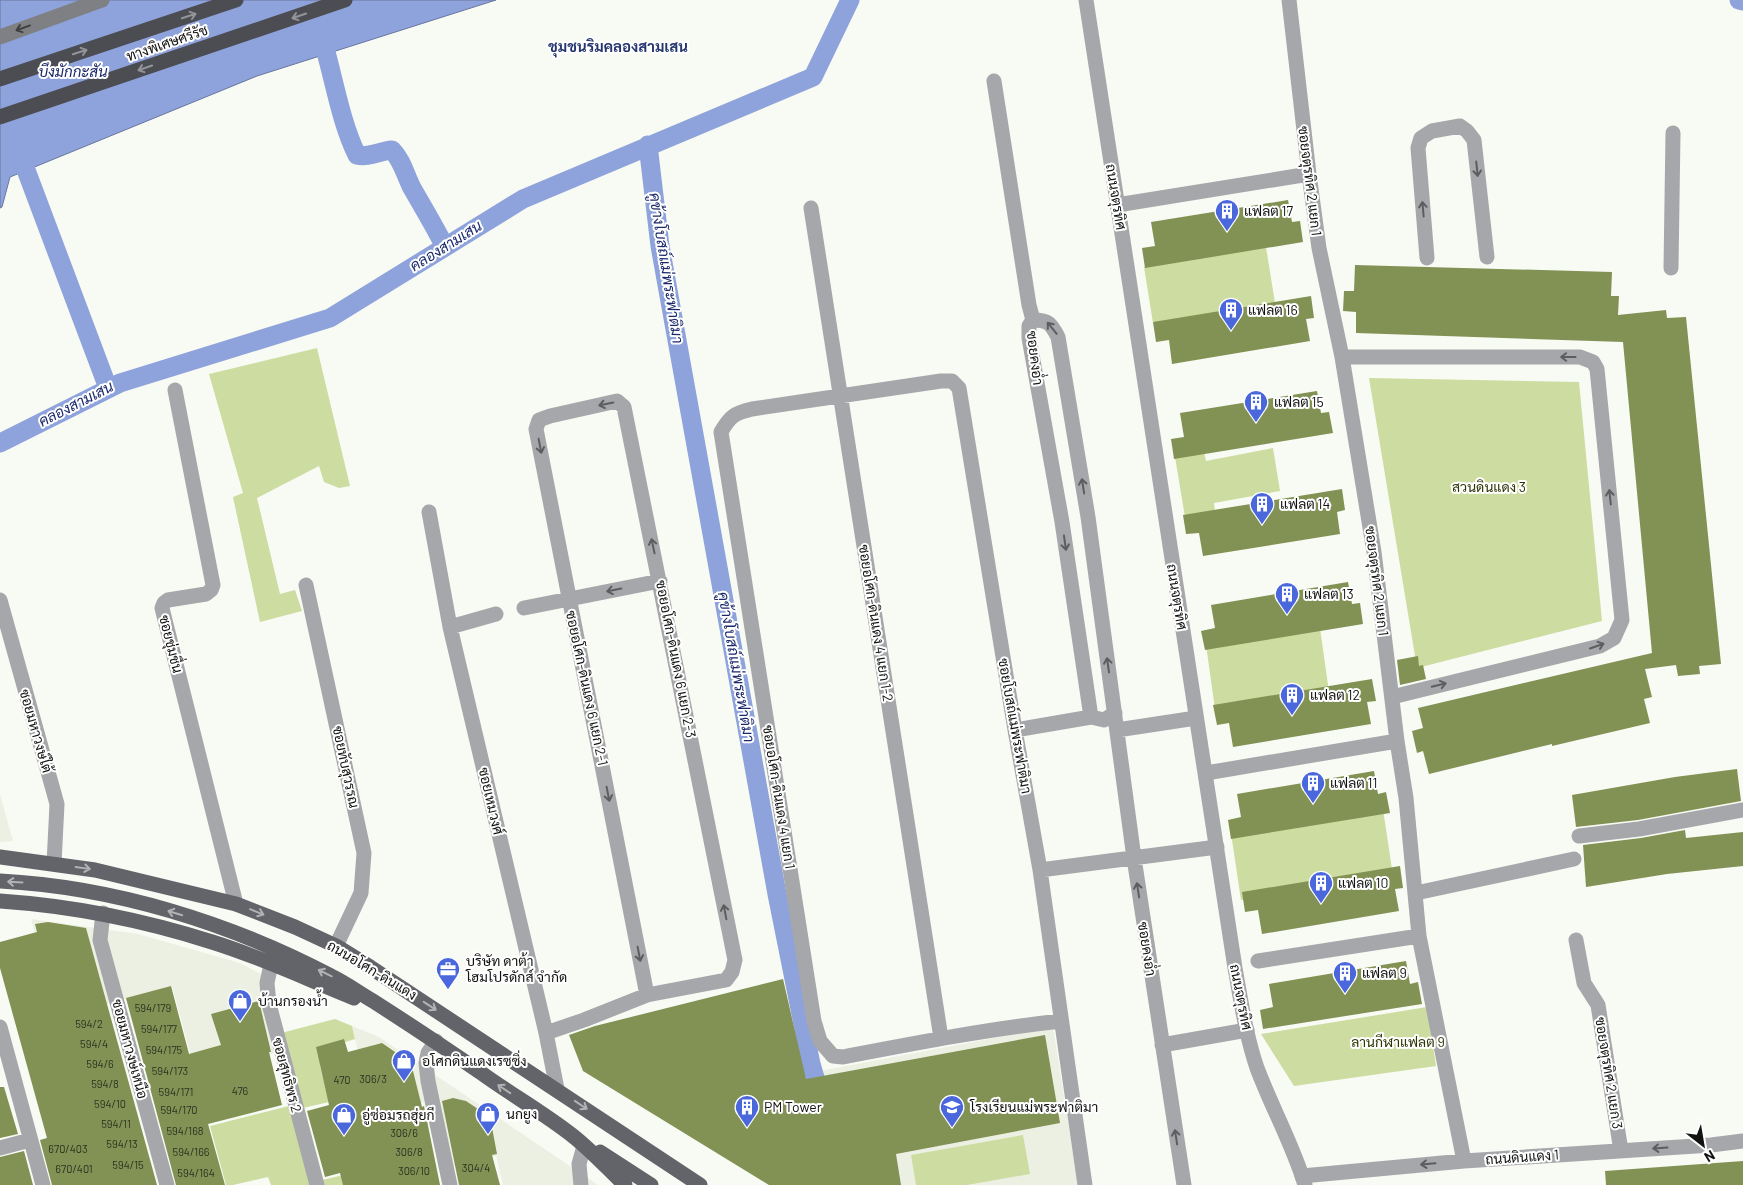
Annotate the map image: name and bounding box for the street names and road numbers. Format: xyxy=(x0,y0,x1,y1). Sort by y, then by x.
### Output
street label: ทางพิเศษศรีรัช xyxy=(124,21,210,64)
street label: ซอยจตุรทิศ 2 แยก 1 xyxy=(1293,125,1326,237)
street label: ถนนจตุรทิศ xyxy=(1101,163,1130,231)
street label: ซอยคงอ่ำ xyxy=(1024,330,1049,386)
street label: ซอยจตุรทิศ 2 แยก 1 xyxy=(1360,525,1393,637)
street label: ซอยอโศก-ดินแดง 4 แยก 1-2 xyxy=(856,543,897,703)
street label: ถนนจตุรทิศ xyxy=(1162,563,1191,631)
street label: ซอยอโศก-ดินแดง 6 แยก 2-3 xyxy=(653,579,700,739)
street label: ซอยอโศก-ดินแดง 6 แยก 2-1 xyxy=(563,609,612,767)
street label: ซอยชุ่มชื่น xyxy=(154,612,190,675)
street label: ซอยโบสถ์แม่พระฟาติมา xyxy=(995,657,1036,795)
street label: ซอยมหาวงษ์ใต้ xyxy=(16,687,57,775)
street label: ซอยทับสุวรรณ xyxy=(328,724,363,810)
street label: ซอยอโศก-ดินแดง 4 แยก 1 xyxy=(760,724,799,870)
street label: ซอยเหมวงศ์ xyxy=(475,766,507,836)
street label: ซอยคงอ่ำ xyxy=(1135,920,1162,977)
street label: ถนนอโศก-ดินแดง xyxy=(324,936,420,1003)
street label: ถนนจตุรทิศ xyxy=(1225,963,1256,1032)
street label: ซอยมหาวงษ์เหนือ xyxy=(109,997,152,1101)
street label: ซอยจตุรทิศ 2 แยก 3 xyxy=(1590,1016,1627,1130)
street label: ซอยสุทธิพร 2 xyxy=(267,1036,306,1115)
street label: ถนนดินแดง 1 xyxy=(1485,1145,1559,1168)

